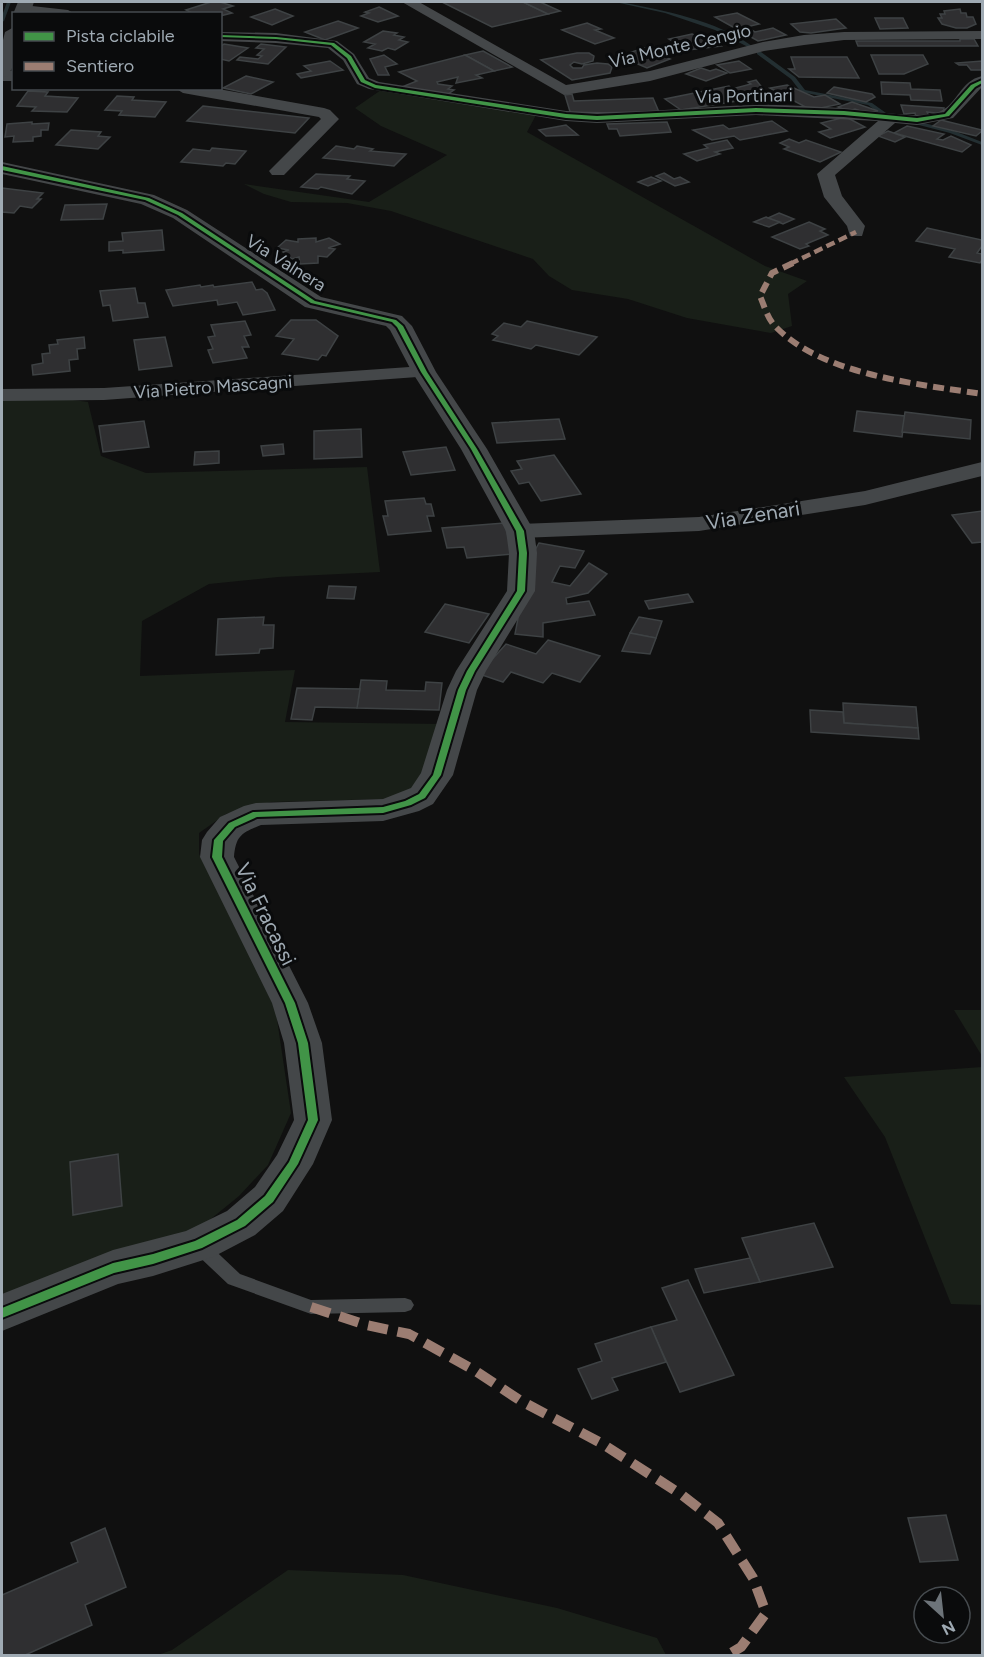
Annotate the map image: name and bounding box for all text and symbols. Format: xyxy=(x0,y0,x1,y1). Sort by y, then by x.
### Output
legend xyxy=(12,12,222,90)
street label: Via Monte Cengio xyxy=(607,19,753,73)
text: Pista ciclabile xyxy=(66,25,175,47)
text: Sentiero xyxy=(66,55,134,77)
street label: Via Portinari xyxy=(695,84,793,108)
street label: Via Valnera xyxy=(242,230,330,296)
street label: Via Pietro Mascagni xyxy=(133,370,293,404)
street label: Via Zenari xyxy=(704,495,802,535)
street label: Via Fracassi xyxy=(230,859,302,969)
north arrow xyxy=(912,1585,972,1645)
text: N xyxy=(939,1617,958,1639)

